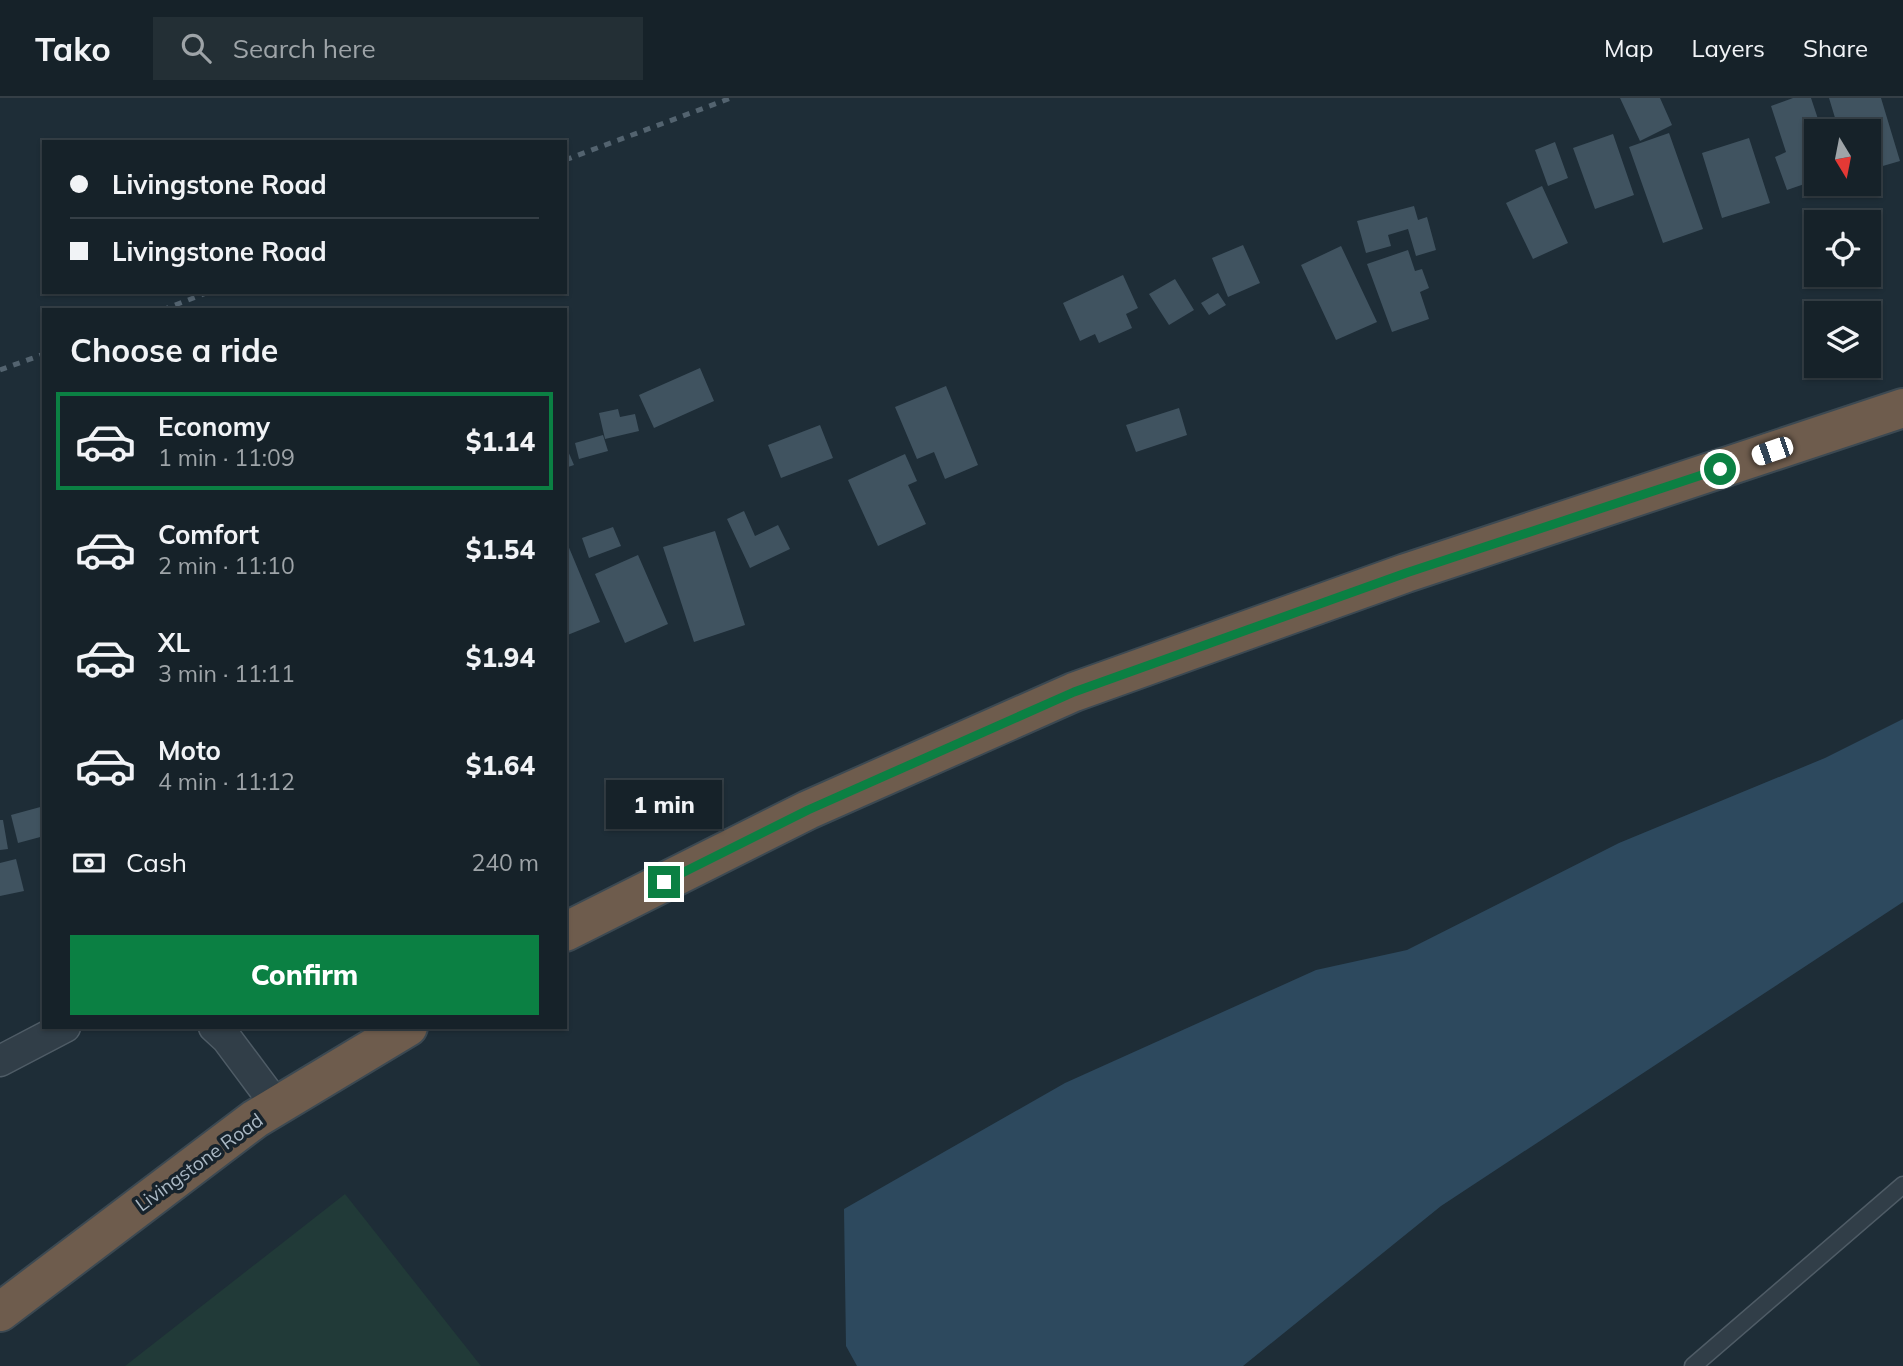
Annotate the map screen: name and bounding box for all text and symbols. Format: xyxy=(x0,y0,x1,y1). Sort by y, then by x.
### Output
search box xyxy=(153,17,643,80)
text: Tako xyxy=(35,28,111,69)
icon: search xyxy=(177,29,215,67)
text: Search here xyxy=(233,32,376,65)
text: Map xyxy=(1604,33,1653,63)
text: Layers xyxy=(1691,33,1765,63)
text: Share xyxy=(1803,33,1868,63)
north arrow xyxy=(1804,119,1881,196)
map controls xyxy=(1804,119,1881,378)
text: Livingstone Road xyxy=(112,168,327,201)
button: locate xyxy=(1804,210,1881,287)
text: Livingstone Road xyxy=(112,235,327,268)
button: layers xyxy=(1804,301,1881,378)
text: Choose a ride xyxy=(70,330,278,370)
icon: car xyxy=(74,410,137,473)
text: Economy xyxy=(158,410,270,443)
text: $1.14 xyxy=(466,425,535,458)
car xyxy=(1749,434,1796,468)
text: 1 min · 11:09 xyxy=(158,443,295,472)
route start xyxy=(1704,453,1736,485)
icon: car xyxy=(74,518,137,581)
text: Comfort xyxy=(158,518,259,551)
text: $1.54 xyxy=(466,533,535,566)
text: 2 min · 11:10 xyxy=(158,551,295,580)
icon: car xyxy=(74,626,137,689)
text: XL xyxy=(158,626,190,659)
text: $1.94 xyxy=(466,641,535,674)
text: 3 min · 11:11 xyxy=(158,659,295,688)
icon: car xyxy=(74,734,137,797)
text: Moto xyxy=(158,734,221,767)
text: $1.64 xyxy=(466,749,535,782)
text: 4 min · 11:12 xyxy=(158,767,295,796)
callout: 1 min xyxy=(606,780,722,830)
text: 1 min xyxy=(633,790,695,819)
icon: cash xyxy=(70,844,108,882)
text: Cash xyxy=(126,846,187,879)
text: 240 m xyxy=(471,848,539,877)
route end xyxy=(648,866,680,898)
button: Confirm xyxy=(70,935,539,1015)
street label: Livingstone Road xyxy=(131,1108,267,1216)

